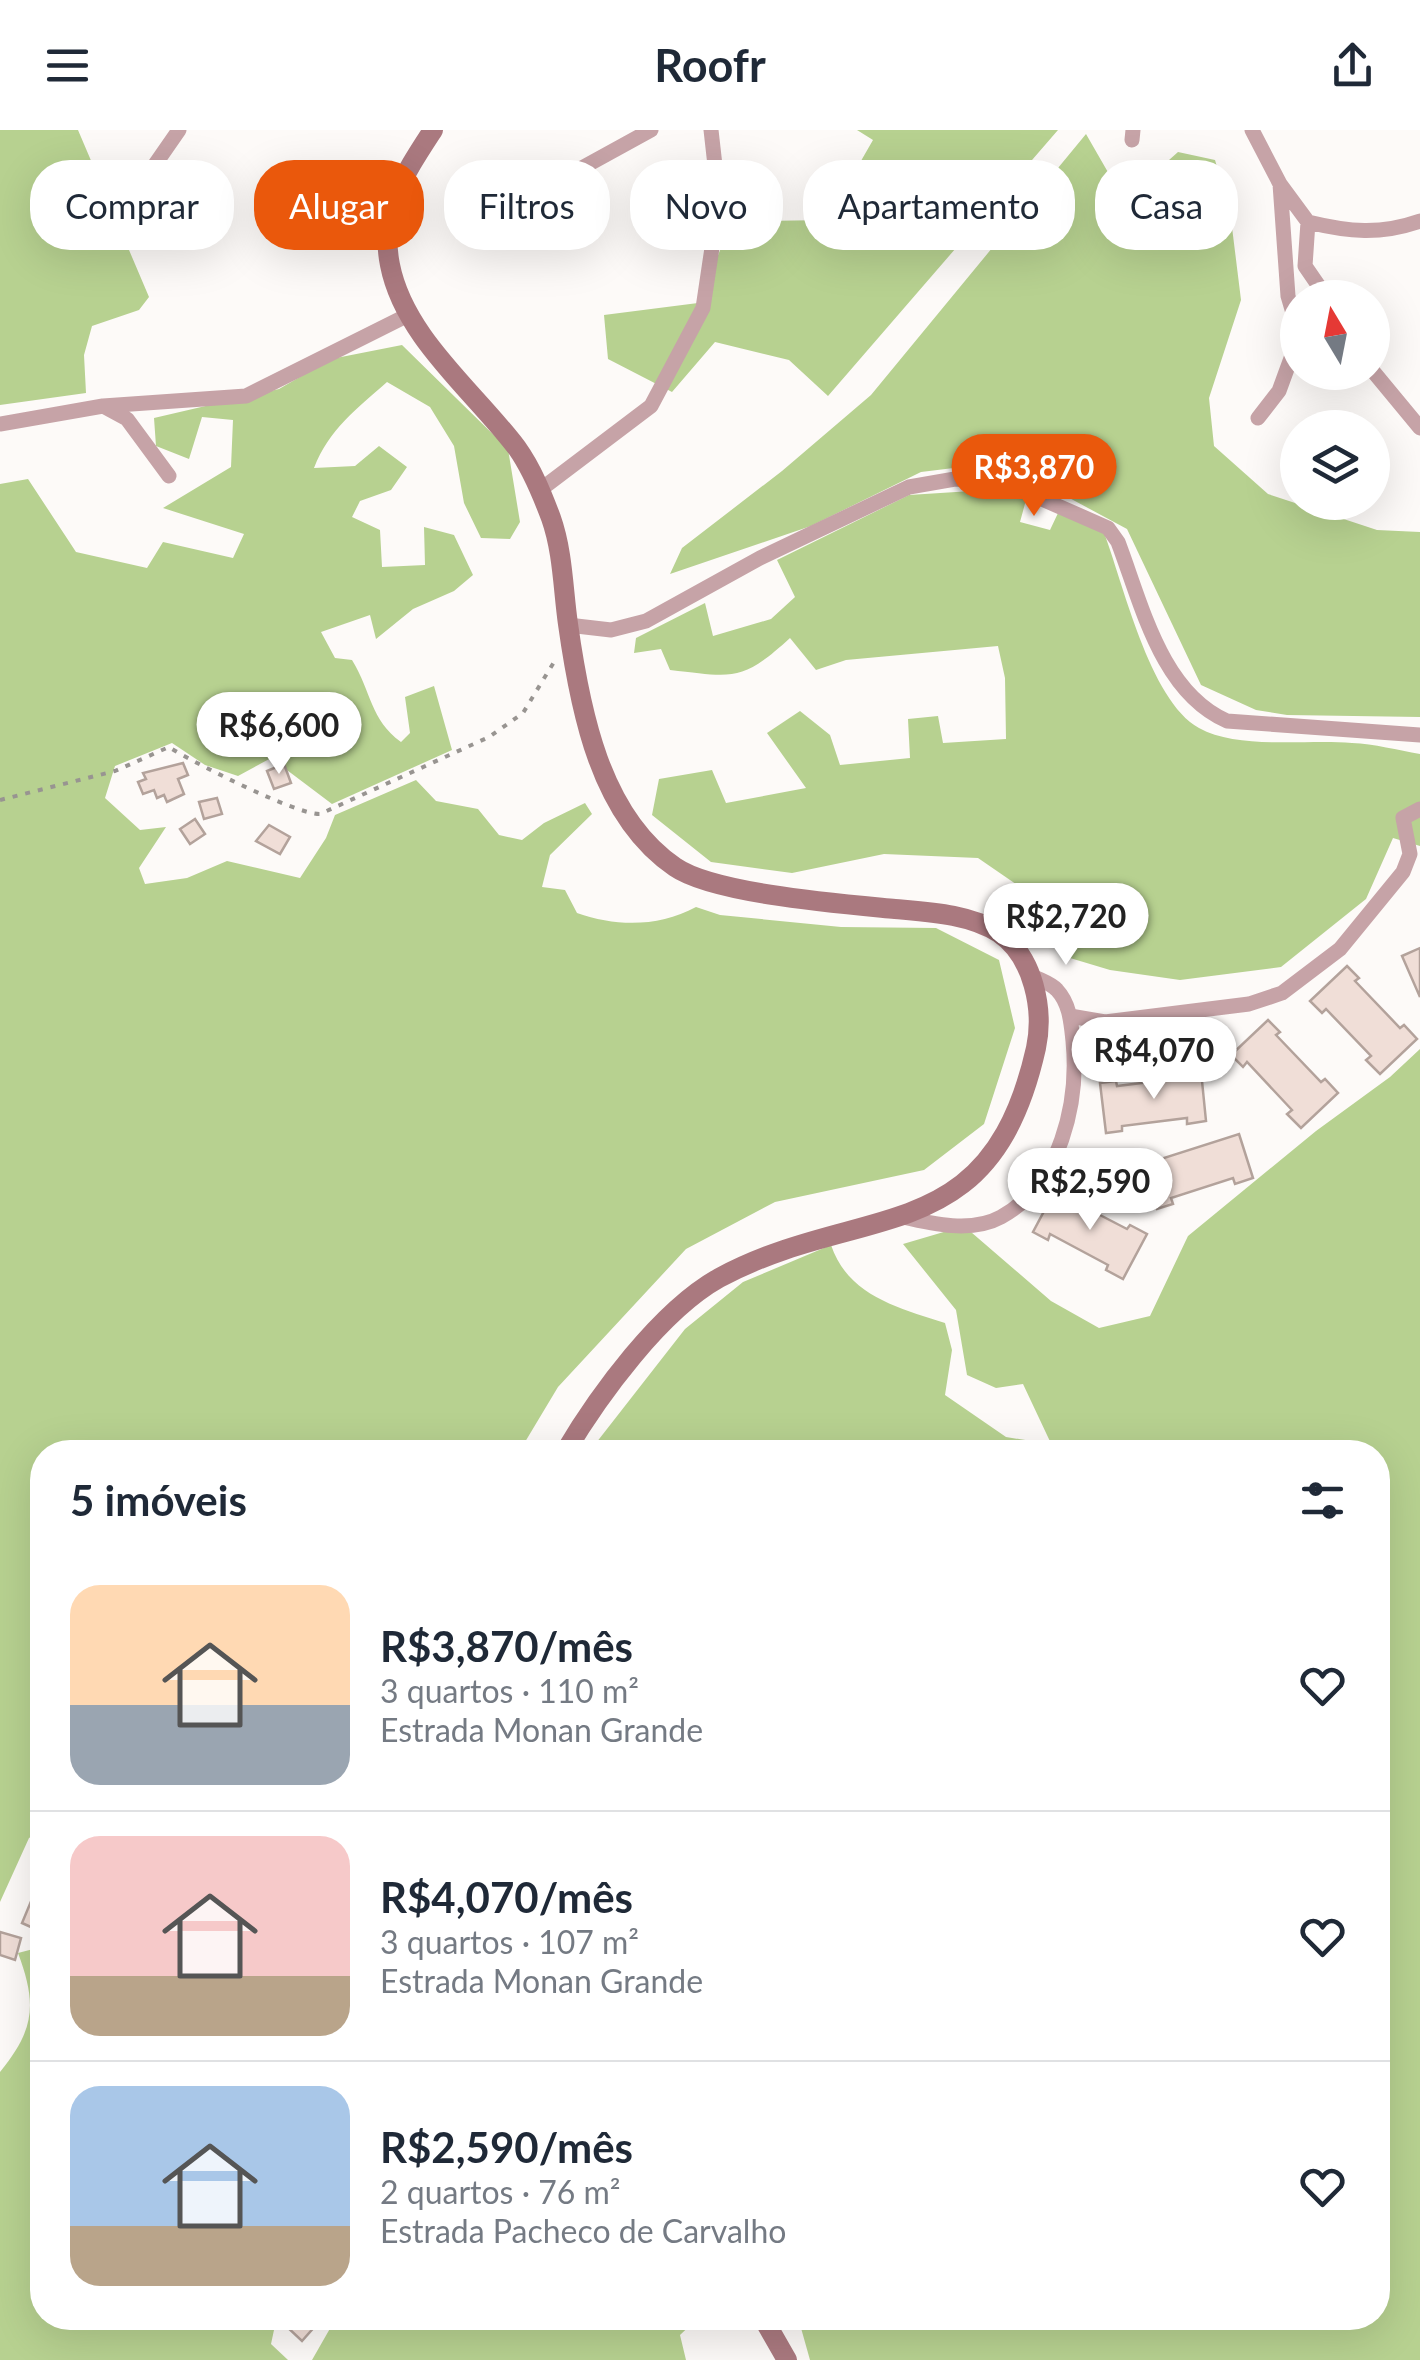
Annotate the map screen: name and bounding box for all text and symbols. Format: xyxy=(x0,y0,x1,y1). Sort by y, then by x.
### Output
icon: menu xyxy=(40,38,95,93)
text: Roofr xyxy=(654,38,766,92)
icon: share xyxy=(1325,38,1380,93)
chip: Comprar xyxy=(30,160,234,250)
chip: Alugar xyxy=(254,160,424,250)
chip: Filtros xyxy=(444,160,610,250)
chip: Novo xyxy=(630,160,783,250)
chip: Apartamento xyxy=(803,160,1075,250)
chip: Casa xyxy=(1095,160,1238,250)
north arrow xyxy=(1280,280,1390,390)
map controls xyxy=(1280,280,1390,520)
button: layers xyxy=(1280,410,1390,520)
pin: R$3,870 xyxy=(942,434,1126,519)
text: R$3,870 xyxy=(974,447,1094,486)
pin: R$6,600 xyxy=(187,692,371,777)
text: R$6,600 xyxy=(219,705,339,744)
pin: R$2,720 xyxy=(974,883,1158,968)
text: R$2,720 xyxy=(1006,896,1126,935)
pin: R$4,070 xyxy=(1062,1017,1246,1102)
text: R$4,070 xyxy=(1094,1030,1214,1069)
pin: R$2,590 xyxy=(998,1148,1182,1233)
text: R$2,590 xyxy=(1030,1161,1150,1200)
icon: filters xyxy=(1295,1473,1350,1528)
text: 5 imóveis xyxy=(70,1475,247,1525)
text: R$3,870/mês xyxy=(380,1621,633,1671)
icon: home xyxy=(150,1625,270,1745)
icon: heart xyxy=(1295,1658,1350,1713)
text: 3 quartos · 110 m² xyxy=(380,1671,639,1710)
text: Estrada Monan Grande xyxy=(380,1710,703,1749)
text: R$4,070/mês xyxy=(380,1872,633,1922)
icon: home xyxy=(150,1876,270,1996)
icon: heart xyxy=(1295,1909,1350,1964)
text: 3 quartos · 107 m² xyxy=(380,1922,639,1961)
text: Estrada Monan Grande xyxy=(380,1961,703,2000)
text: R$2,590/mês xyxy=(380,2122,633,2172)
icon: home xyxy=(150,2126,270,2246)
icon: heart xyxy=(1295,2159,1350,2214)
text: 2 quartos · 76 m² xyxy=(380,2172,620,2211)
text: Estrada Pacheco de Carvalho xyxy=(380,2211,786,2250)

